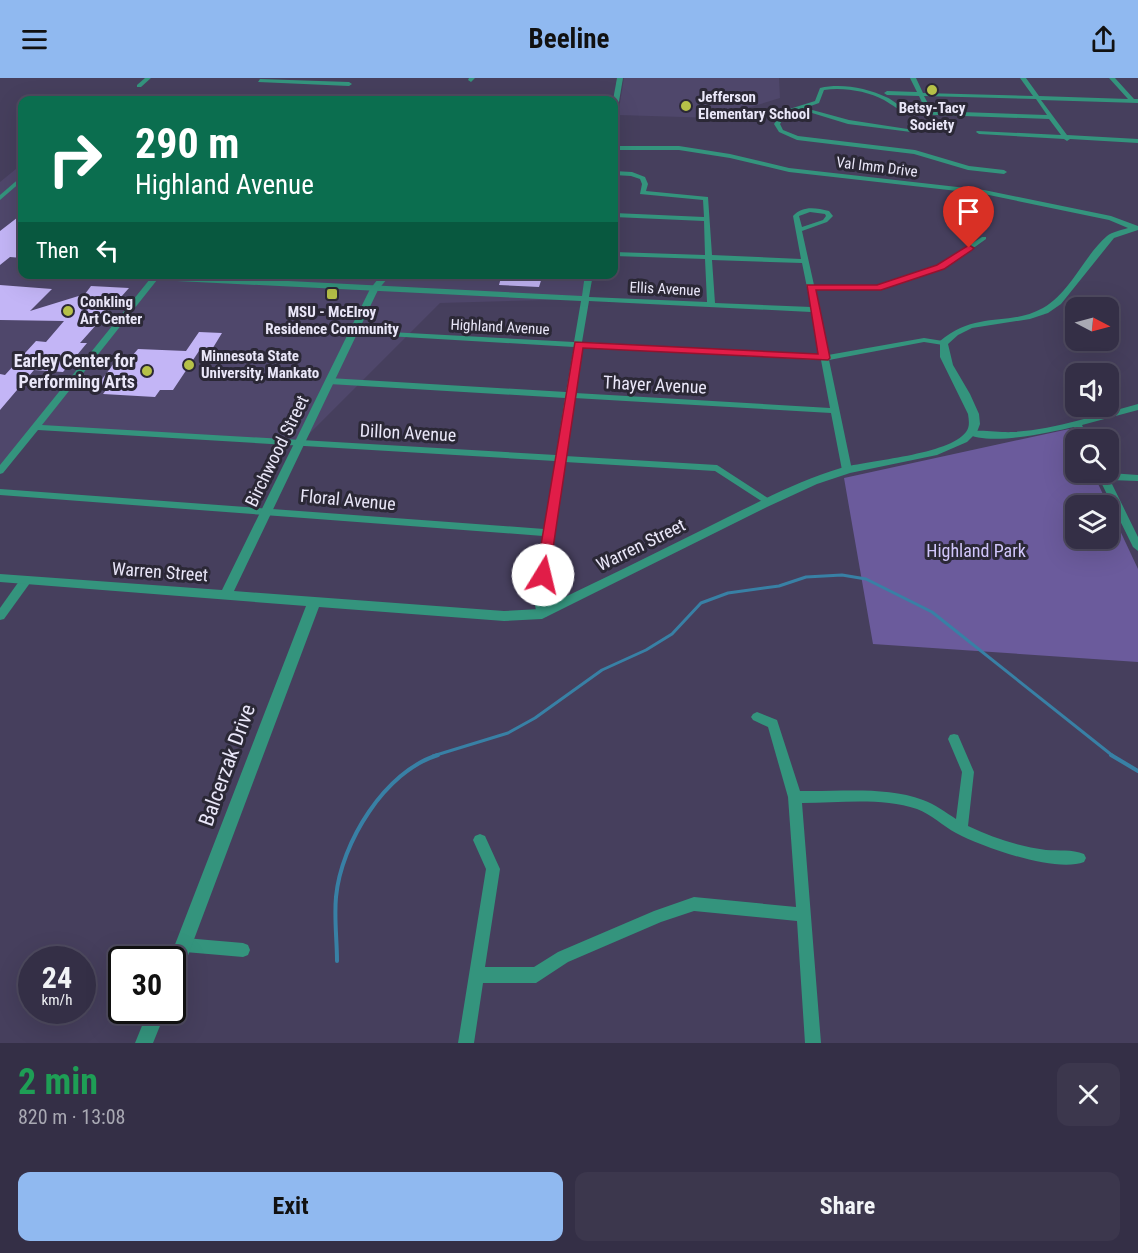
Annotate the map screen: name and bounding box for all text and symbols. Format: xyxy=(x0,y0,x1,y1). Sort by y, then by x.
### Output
icon: menu xyxy=(18,23,51,56)
text: Beeline xyxy=(529,23,609,55)
icon: share xyxy=(1087,23,1120,56)
marker: Betsy-Tacy Society xyxy=(925,83,939,97)
place label: Jefferson Elementary School xyxy=(698,88,810,123)
marker: Jefferson Elementary School xyxy=(679,99,693,113)
place label: Betsy-Tacy Society xyxy=(899,99,966,134)
text: 290 m xyxy=(135,119,240,168)
icon: right xyxy=(36,120,114,198)
street label: Val Imm Drive xyxy=(835,153,919,181)
text: Highland Avenue xyxy=(135,169,314,201)
pin xyxy=(943,186,994,248)
icon: arrive xyxy=(952,195,985,228)
icon: left xyxy=(91,234,124,267)
text: Then xyxy=(36,238,79,263)
street label: Ellis Avenue xyxy=(629,278,701,300)
marker: MSU - McElroy Residence Community xyxy=(325,287,339,301)
place label: Conkling Art Center xyxy=(80,293,142,328)
north arrow xyxy=(1065,297,1119,351)
map controls xyxy=(1065,297,1119,549)
place label: MSU - McElroy Residence Community xyxy=(265,303,399,338)
marker: Conkling Art Center xyxy=(61,304,75,318)
street label: Highland Avenue xyxy=(450,315,550,339)
place label: Minnesota State University, Mankato xyxy=(201,347,319,382)
place label: Earley Center for Performing Arts xyxy=(14,350,135,392)
marker: Minnesota State University, Mankato xyxy=(182,358,196,372)
button: sound xyxy=(1065,363,1119,417)
marker: Earley Center for Performing Arts xyxy=(140,364,154,378)
street label: Thayer Avenue xyxy=(603,371,707,398)
street label: Birchwood Street xyxy=(241,392,313,510)
street label: Dillon Avenue xyxy=(359,419,457,446)
button: search xyxy=(1065,429,1119,483)
street label: Floral Avenue xyxy=(299,485,397,514)
button: layers xyxy=(1065,495,1119,549)
street label: Warren Street xyxy=(593,514,689,575)
park label: Highland Park xyxy=(926,540,1026,561)
position arrow xyxy=(511,543,575,607)
street label: Warren Street xyxy=(111,558,209,585)
street label: Balcerzak Drive xyxy=(194,701,260,829)
speed limit sign: 30 xyxy=(108,946,186,1024)
text: 24 xyxy=(42,960,72,995)
text: km/h xyxy=(42,991,72,1009)
text: 2 min xyxy=(18,1061,98,1103)
button: close xyxy=(1057,1063,1120,1126)
text: 820 m · 13:08 xyxy=(18,1105,125,1129)
button: Exit xyxy=(18,1172,563,1241)
button: Share xyxy=(575,1172,1120,1241)

